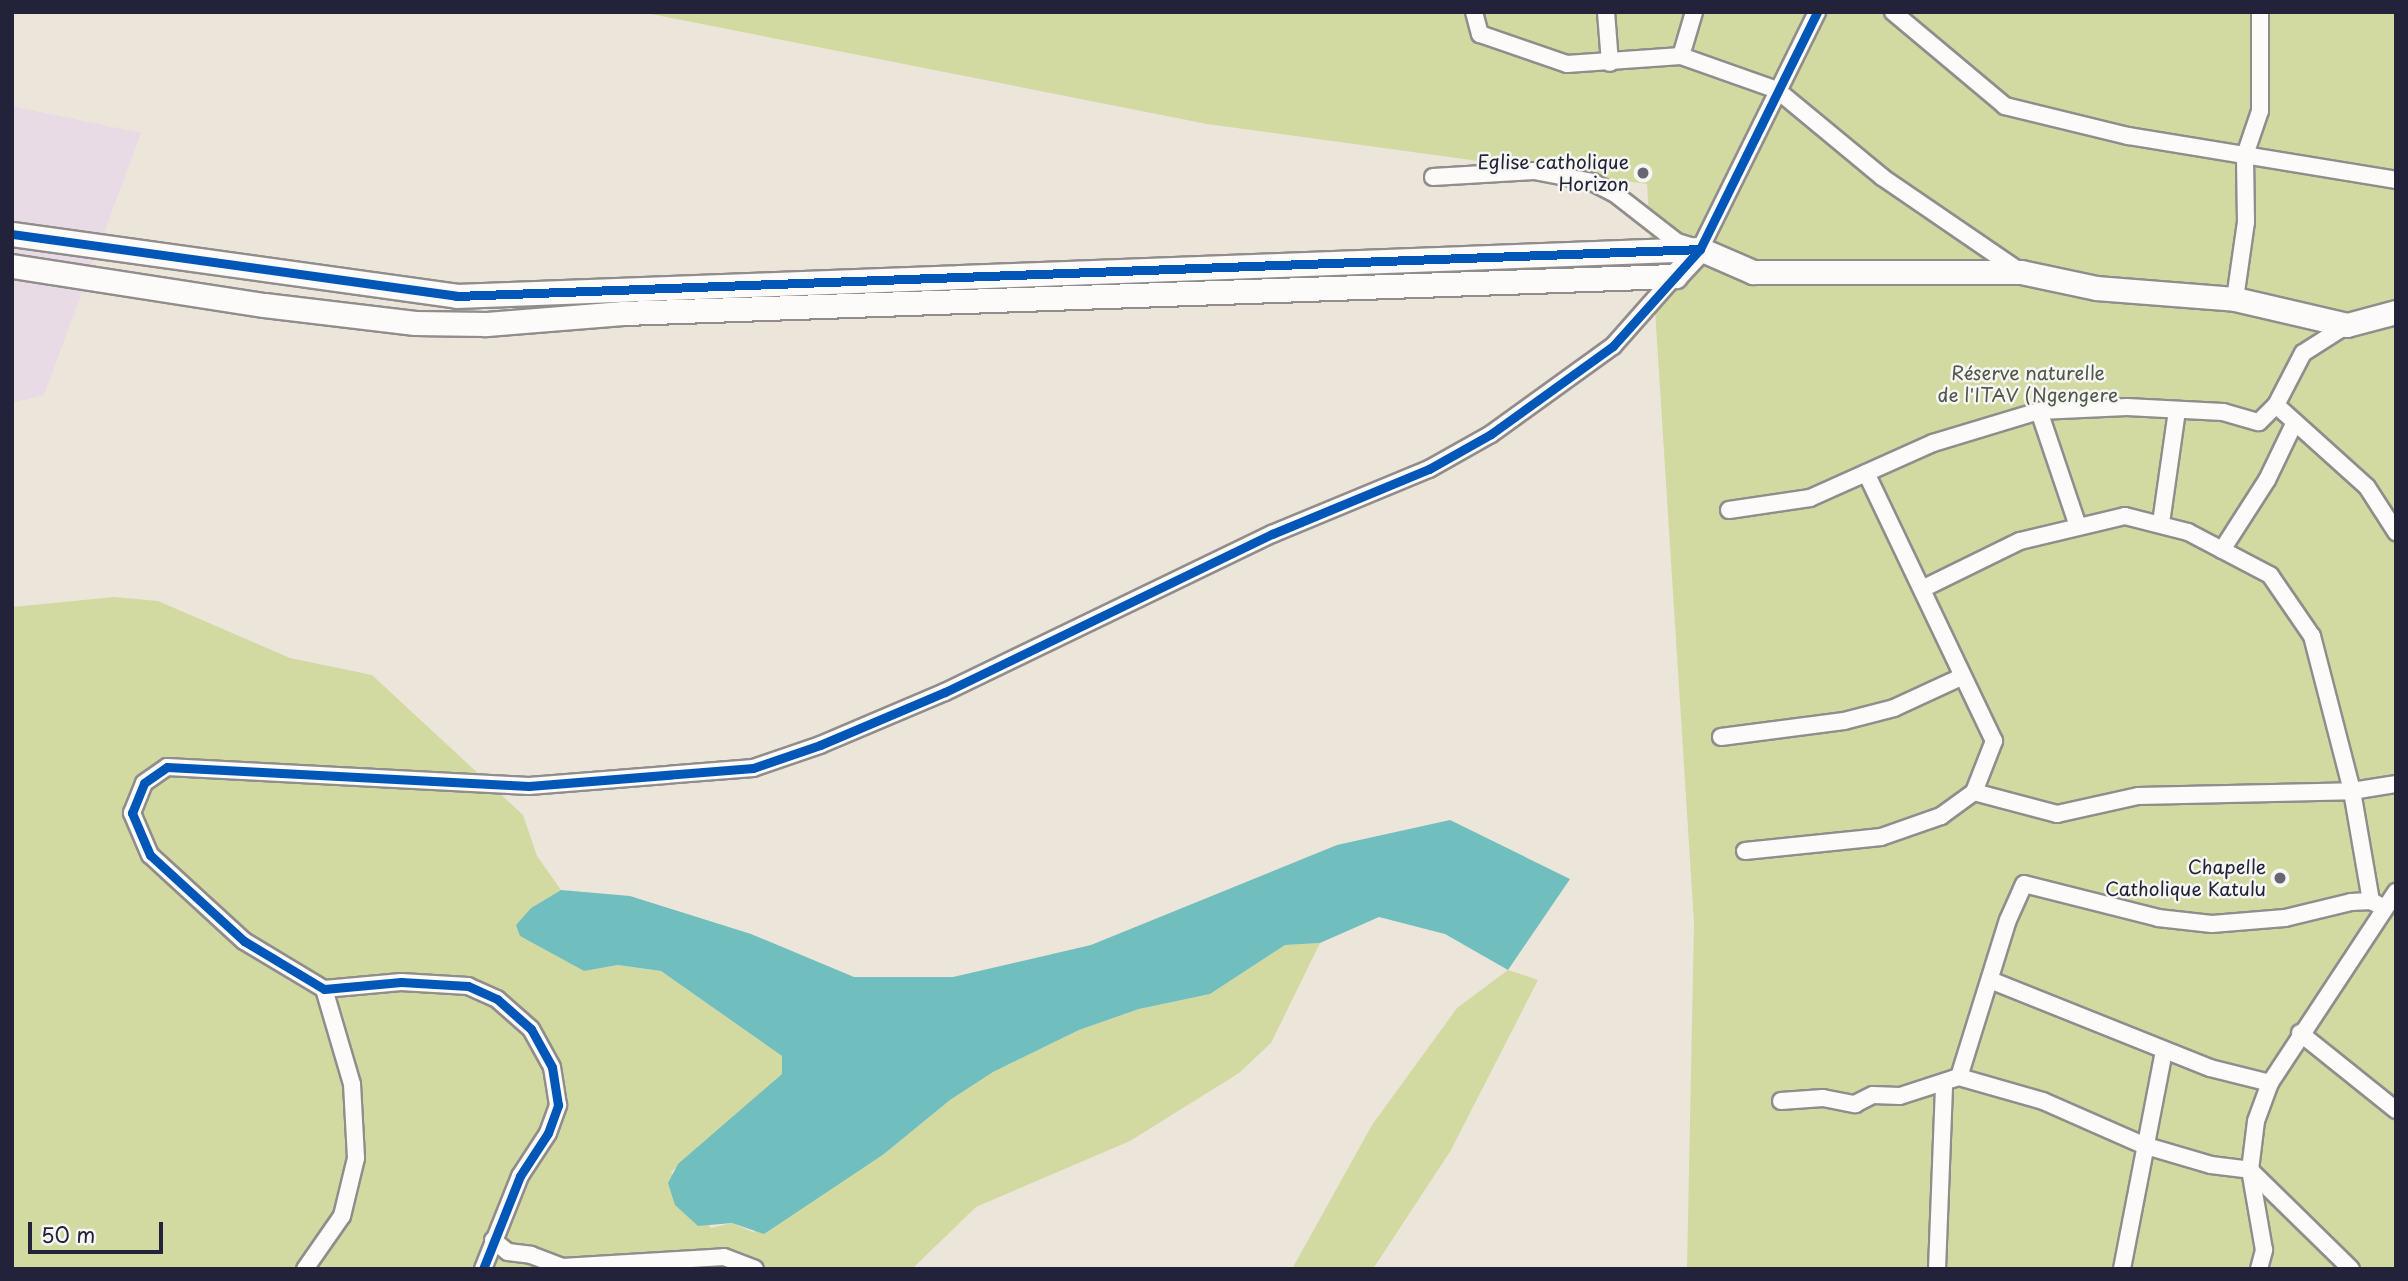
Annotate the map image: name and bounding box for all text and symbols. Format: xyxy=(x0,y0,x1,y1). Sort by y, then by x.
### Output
place label: Eglise catholique Horizon xyxy=(1478,151,1629,195)
marker: Eglise catholique Horizon xyxy=(1635,165,1651,181)
park label: Réserve naturelle de l'ITAV (Ngengere xyxy=(1938,362,2118,406)
place label: Chapelle Catholique Katulu xyxy=(2105,856,2266,900)
marker: Chapelle Catholique Katulu xyxy=(2272,870,2288,886)
scale bar xyxy=(32,1208,166,1252)
text: 50 m xyxy=(41,1218,95,1250)

